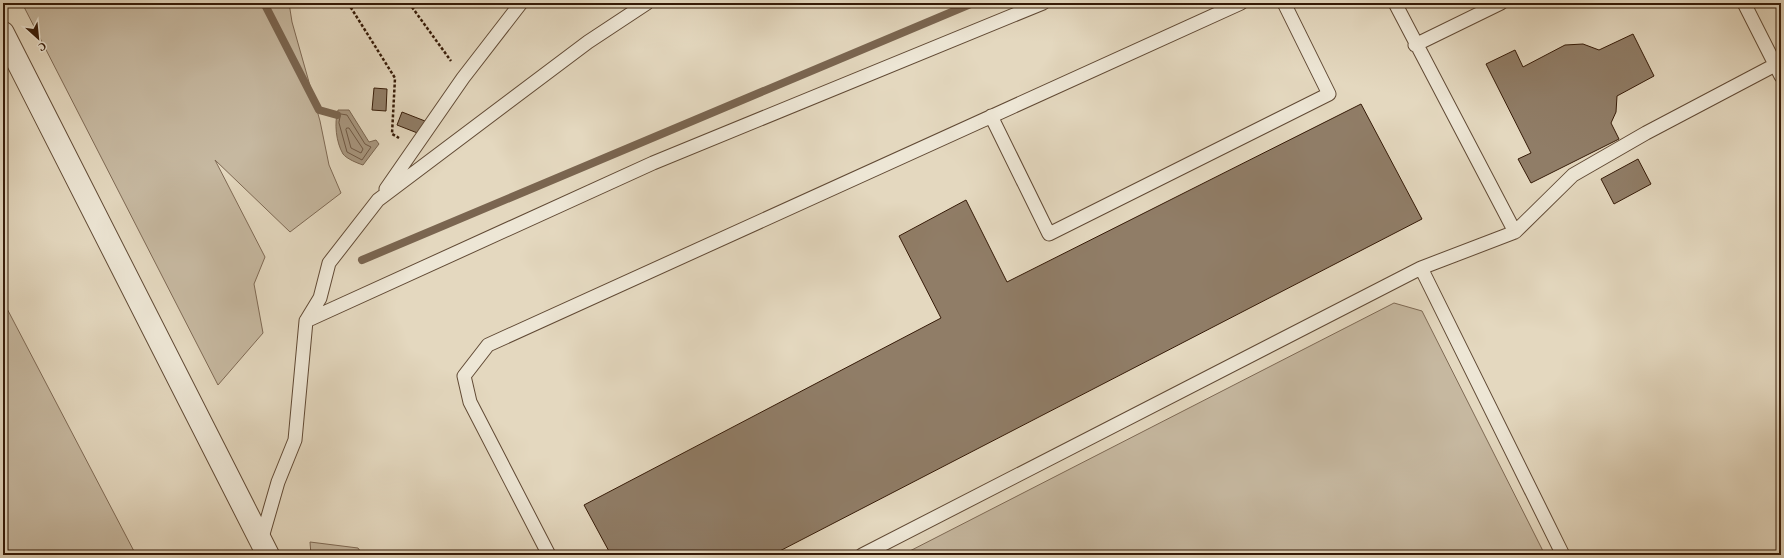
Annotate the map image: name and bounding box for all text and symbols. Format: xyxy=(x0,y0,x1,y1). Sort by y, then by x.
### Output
north arrow xyxy=(18,18,58,58)
text: С xyxy=(35,37,48,54)

